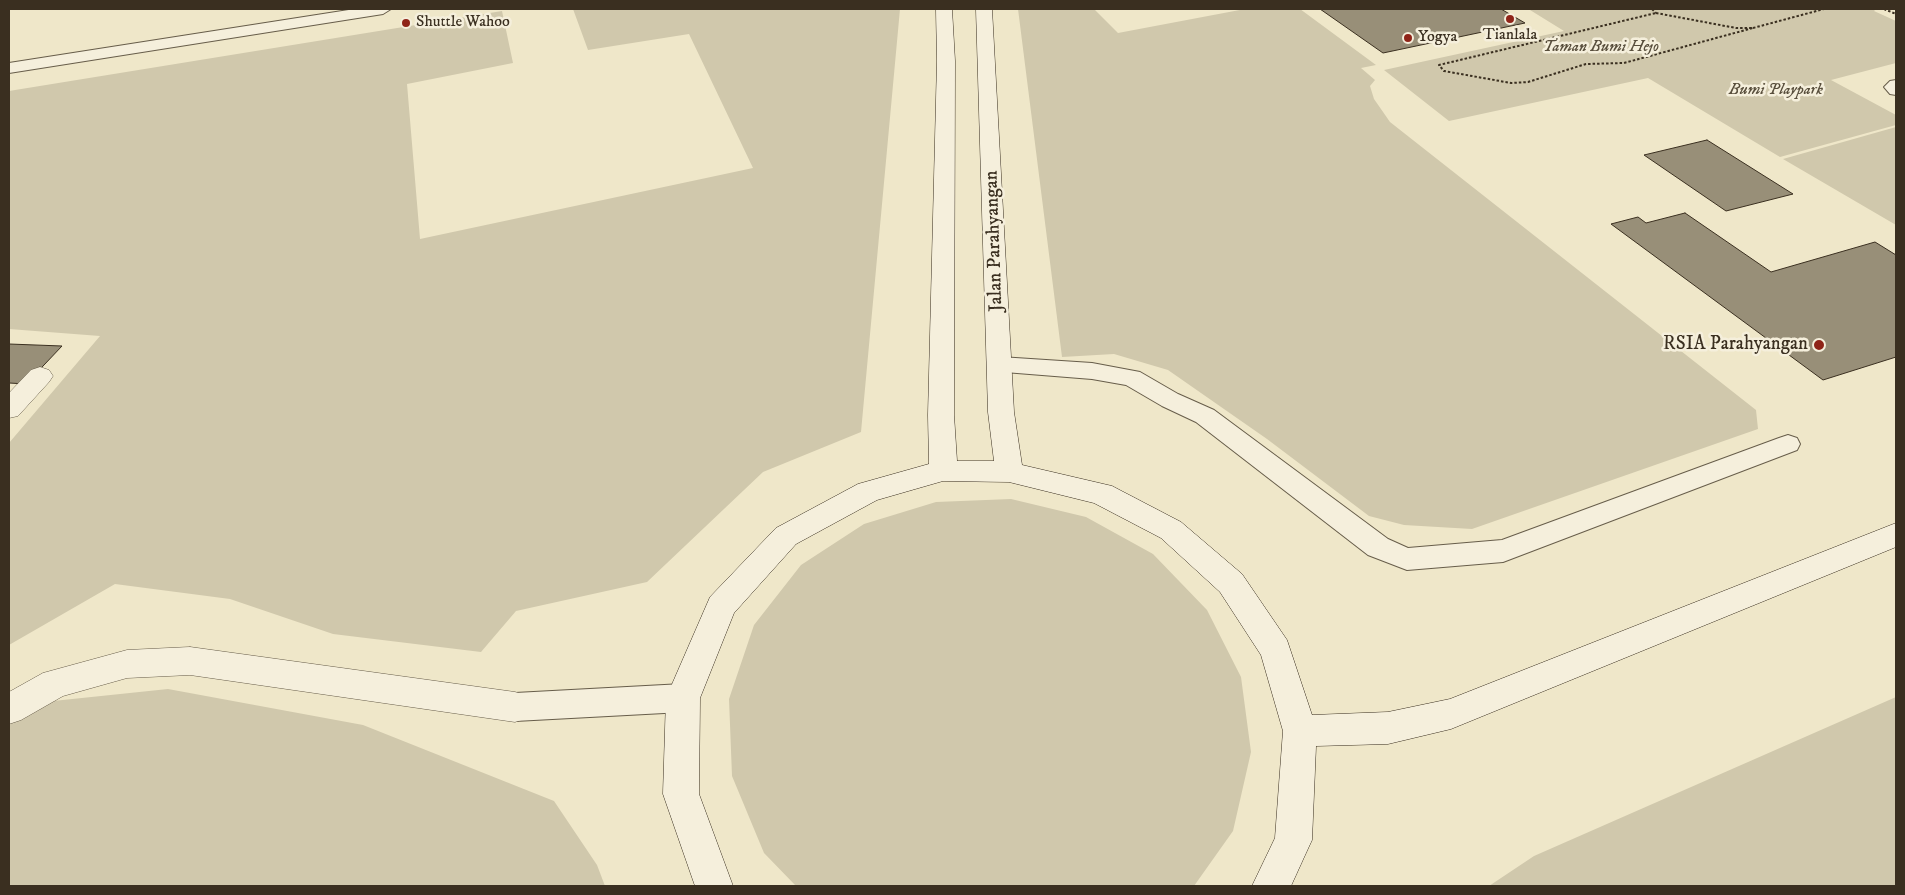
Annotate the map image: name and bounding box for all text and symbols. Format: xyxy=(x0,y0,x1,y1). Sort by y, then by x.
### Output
place label: Shuttle Wahoo xyxy=(416,13,510,33)
marker: Tianlala xyxy=(1504,13,1516,25)
marker: Shuttle Wahoo xyxy=(400,17,412,29)
place label: Tianlala xyxy=(1483,26,1537,46)
place label: Yogya xyxy=(1418,28,1457,48)
marker: Yogya xyxy=(1402,32,1414,44)
park label: Taman Bumi Hejo xyxy=(1543,38,1659,58)
park label: Bumi Playpark xyxy=(1729,81,1823,101)
street label: Jalan Parahyangan xyxy=(981,170,1009,312)
place label: RSIA Parahyangan xyxy=(1663,334,1808,356)
marker: RSIA Parahyangan xyxy=(1812,338,1826,352)

